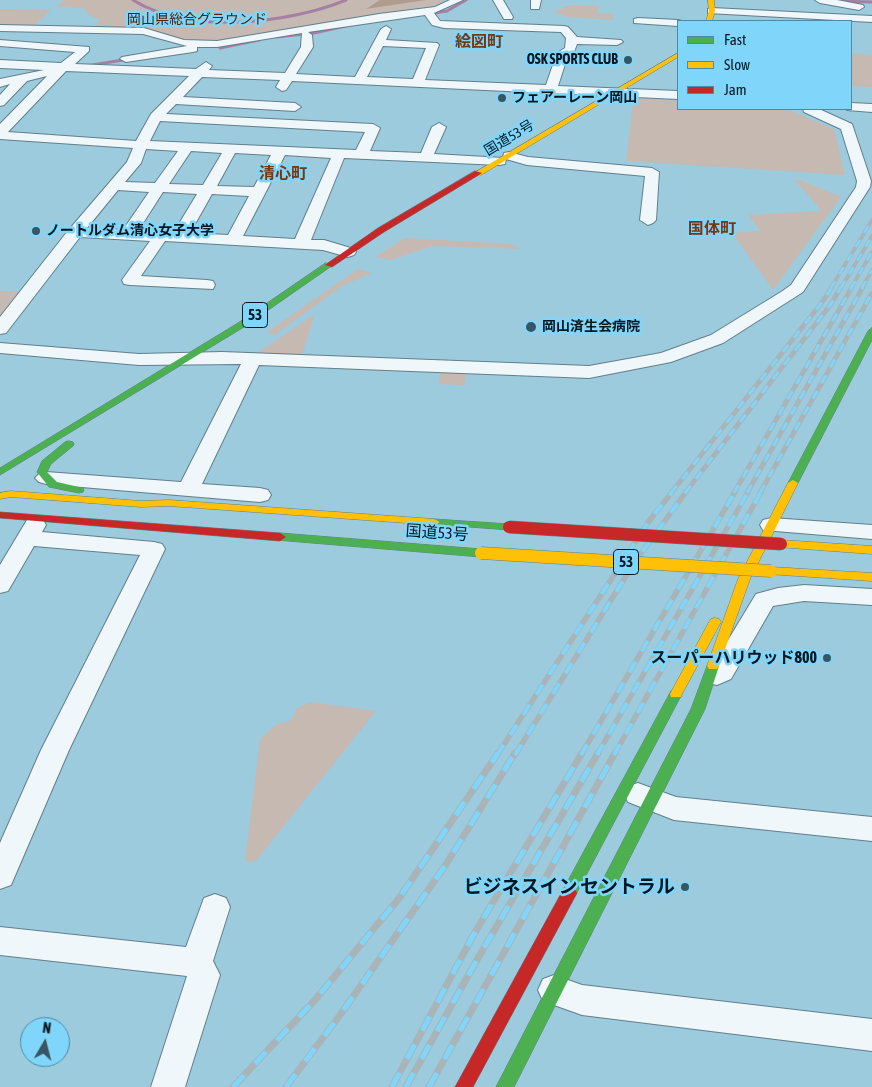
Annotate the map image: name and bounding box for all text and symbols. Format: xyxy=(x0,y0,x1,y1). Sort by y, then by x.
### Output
park label: 岡山県総合グラウンド xyxy=(127,12,267,28)
legend xyxy=(677,20,852,110)
text: Fast xyxy=(724,31,746,48)
district label: 絵図町 xyxy=(455,32,503,52)
place label: OSK SPORTS CLUB xyxy=(527,52,618,68)
marker: OSK SPORTS CLUB xyxy=(622,54,634,66)
text: Slow xyxy=(724,56,750,73)
text: Jam xyxy=(724,81,747,98)
place label: フェアーレーン岡山 xyxy=(512,90,637,106)
marker: フェアーレーン岡山 xyxy=(496,92,508,104)
street label: 国道53号 xyxy=(481,117,537,159)
district label: 清心町 xyxy=(259,164,307,184)
district label: 国体町 xyxy=(688,219,736,239)
place label: ノートルダム清心女子大学 xyxy=(46,223,214,239)
marker: ノートルダム清心女子大学 xyxy=(30,225,42,237)
road number: 53 xyxy=(242,302,268,328)
place label: 岡山済生会病院 xyxy=(542,319,640,335)
marker: 岡山済生会病院 xyxy=(524,320,538,334)
street label: 国道53号 xyxy=(405,521,469,545)
road number: 53 xyxy=(614,550,638,574)
place label: スーパーハリウッド800 xyxy=(650,648,817,668)
marker: スーパーハリウッド800 xyxy=(821,652,833,664)
place label: ビジネスイン セントラル xyxy=(463,876,675,898)
marker: ビジネスイン セントラル xyxy=(679,881,691,893)
north arrow xyxy=(20,1017,70,1067)
text: N xyxy=(42,1020,52,1037)

